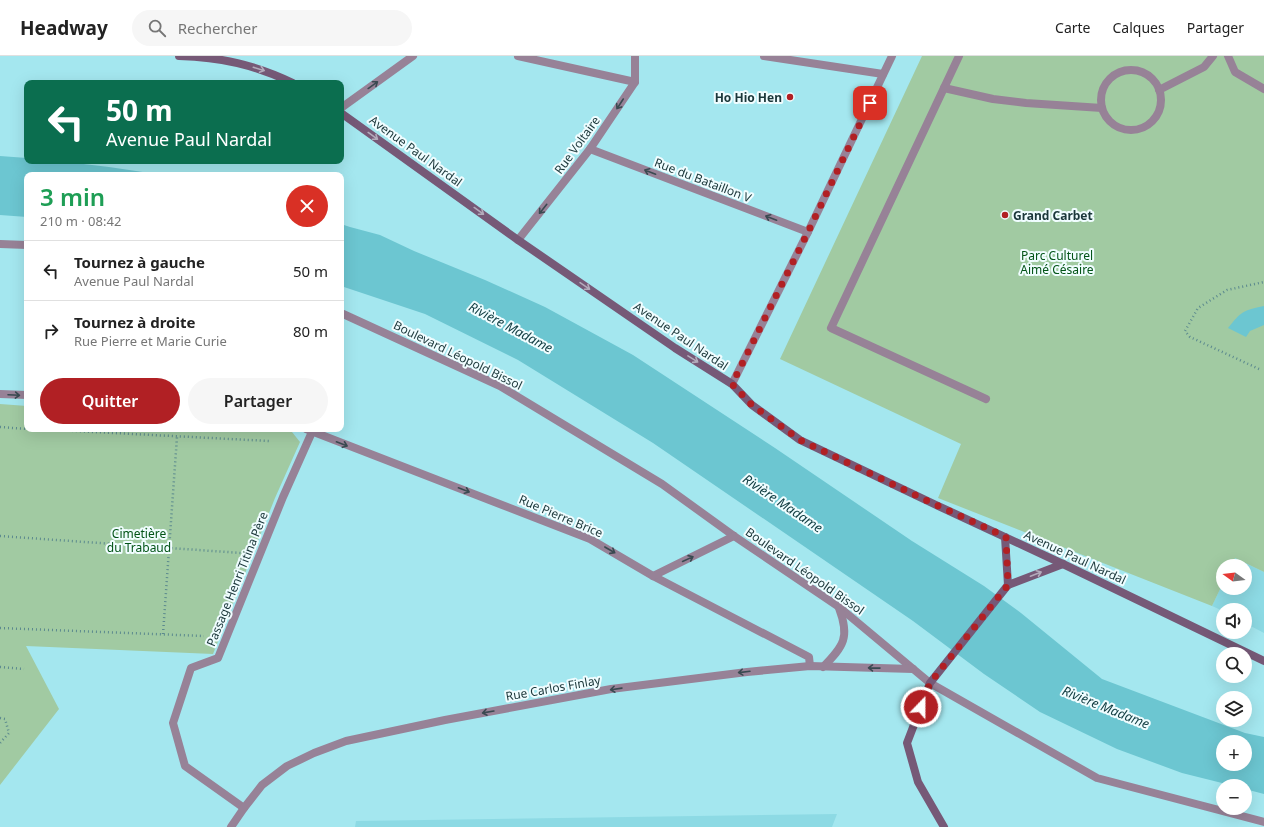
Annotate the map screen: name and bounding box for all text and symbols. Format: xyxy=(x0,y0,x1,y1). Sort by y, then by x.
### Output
search box xyxy=(132,10,412,46)
text: Headway xyxy=(20,15,108,41)
icon: search xyxy=(146,17,168,39)
text: Rechercher xyxy=(178,18,258,38)
text: Carte xyxy=(1055,18,1091,37)
text: Calques xyxy=(1113,18,1165,37)
text: Partager xyxy=(1187,18,1244,37)
one-way arrow xyxy=(252,66,265,73)
one-way arrow xyxy=(367,81,378,89)
pin xyxy=(853,86,887,120)
place label: Ho Hio Hen xyxy=(715,89,782,106)
text: 50 m xyxy=(106,91,173,129)
marker: Ho Hio Hen xyxy=(785,92,795,102)
icon: arrive xyxy=(859,92,881,114)
icon: left xyxy=(40,96,92,148)
one-way arrow xyxy=(616,99,624,110)
street label: Avenue Paul Nardal xyxy=(366,112,466,190)
street label: Rue Voltaire xyxy=(550,112,604,177)
text: Avenue Paul Nardal xyxy=(106,127,272,151)
one-way arrow xyxy=(367,132,378,140)
street label: Rue du Bataillon V xyxy=(652,154,755,207)
one-way arrow xyxy=(644,168,656,176)
text: 3 min xyxy=(40,180,105,213)
button: close xyxy=(286,185,328,227)
one-way arrow xyxy=(539,203,547,214)
one-way arrow xyxy=(473,207,484,215)
place label: Grand Carbet xyxy=(1013,207,1093,224)
marker: Grand Carbet xyxy=(1000,210,1010,220)
text: 210 m · 08:42 xyxy=(40,212,121,230)
one-way arrow xyxy=(766,214,778,222)
park label: Parc Culturel Aimé Césaire xyxy=(1020,247,1094,278)
text: Tournez à gauche xyxy=(74,252,205,272)
icon: left xyxy=(40,260,62,282)
text: 50 m xyxy=(293,261,328,281)
text: Avenue Paul Nardal xyxy=(74,272,194,290)
one-way arrow xyxy=(579,282,590,290)
water label: Rivière Madame xyxy=(466,297,557,357)
street label: Avenue Paul Nardal xyxy=(630,298,732,374)
text: Tournez à droite xyxy=(74,312,195,332)
street label: Boulevard Léopold Bissol xyxy=(391,316,525,394)
icon: right xyxy=(40,320,62,342)
text: 80 m xyxy=(293,321,328,341)
text: Rue Pierre et Marie Curie xyxy=(74,332,227,350)
one-way arrow xyxy=(687,355,698,363)
button: Quitter xyxy=(40,378,180,424)
button: Partager xyxy=(188,378,328,424)
one-way arrow xyxy=(7,391,20,398)
one-way arrow xyxy=(336,440,348,448)
water label: Rivière Madame xyxy=(740,470,827,537)
one-way arrow xyxy=(457,487,469,495)
street label: Rue Pierre Brice xyxy=(516,491,606,541)
street label: Passage Henri Titina Père xyxy=(202,509,272,649)
street label: Boulevard Léopold Bissol xyxy=(742,523,868,619)
park label: Cimetière du Trabaud xyxy=(107,525,171,556)
street label: Avenue Paul Nardal xyxy=(1021,526,1129,588)
one-way arrow xyxy=(604,547,616,555)
one-way arrow xyxy=(682,555,694,562)
north arrow xyxy=(1216,559,1252,595)
map controls xyxy=(1216,559,1252,815)
one-way arrow xyxy=(1029,570,1041,578)
button: sound xyxy=(1216,603,1252,639)
button: search xyxy=(1216,647,1252,683)
one-way arrow xyxy=(868,664,881,672)
one-way arrow xyxy=(738,668,751,676)
street label: Rue Carlos Finlay xyxy=(504,671,603,705)
water label: Rivière Madame xyxy=(1060,681,1153,733)
one-way arrow xyxy=(609,685,622,693)
position arrow xyxy=(900,686,942,728)
button: layers xyxy=(1216,691,1252,727)
one-way arrow xyxy=(482,708,495,716)
button: + xyxy=(1216,735,1252,771)
button: − xyxy=(1216,779,1252,815)

